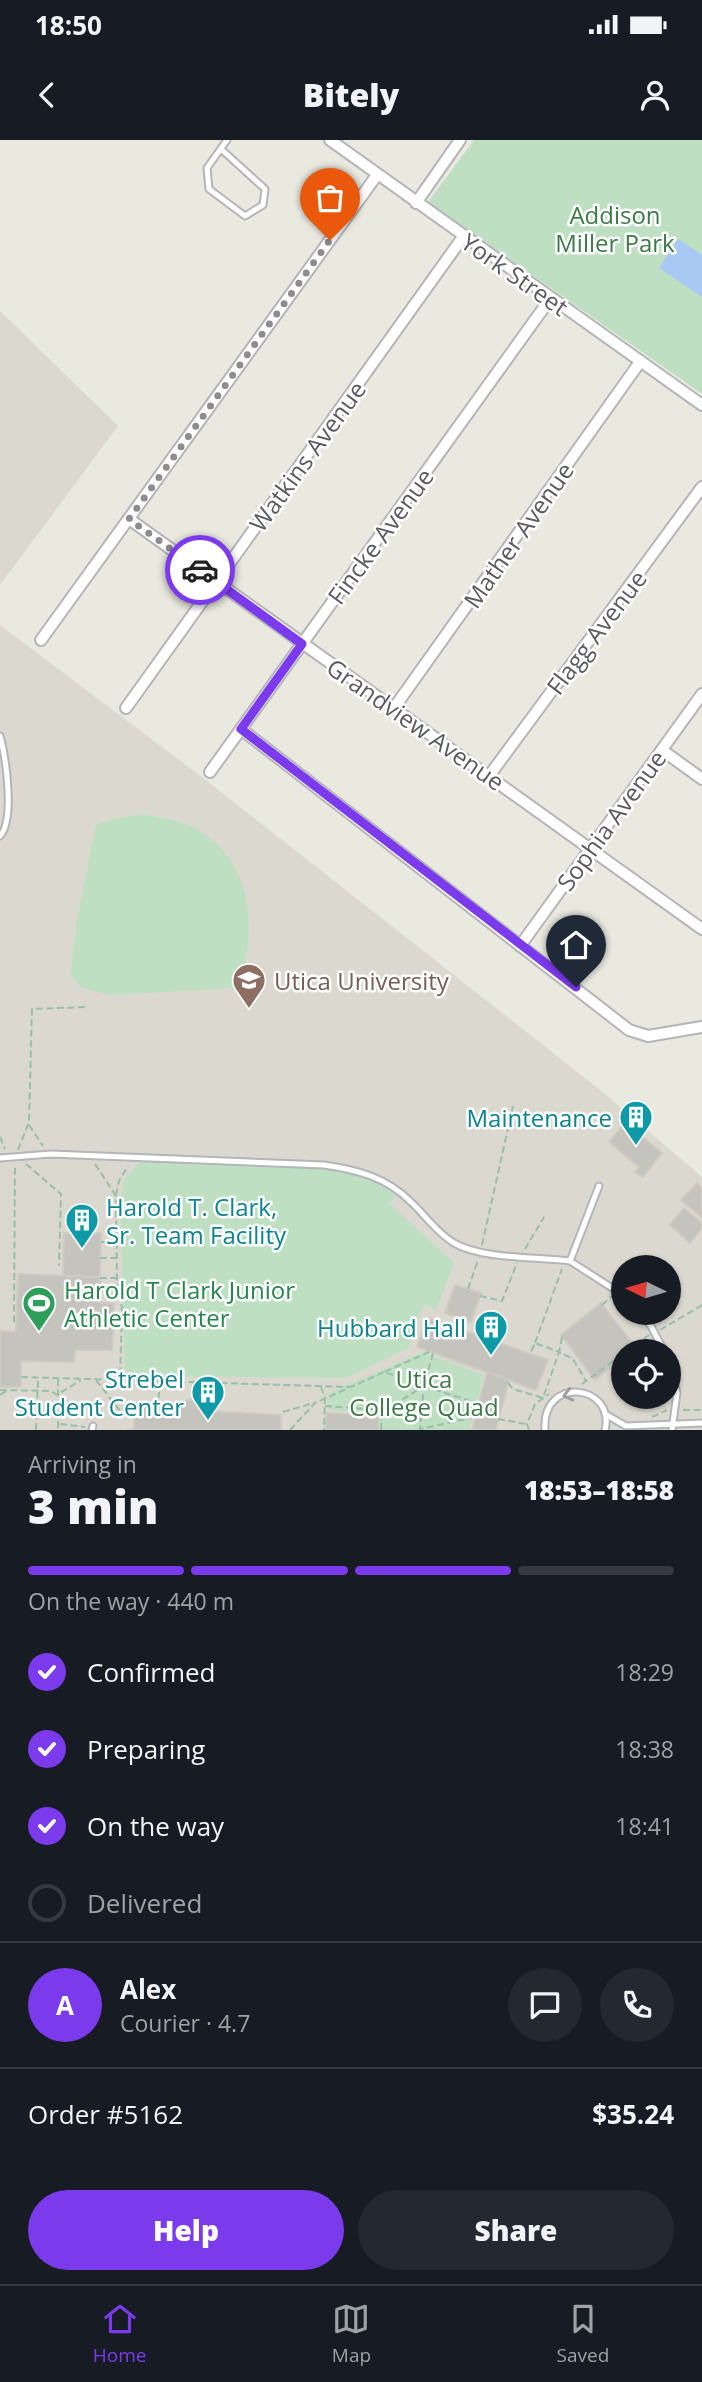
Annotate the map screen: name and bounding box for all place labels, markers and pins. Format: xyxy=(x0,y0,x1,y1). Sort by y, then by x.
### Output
pin xyxy=(300,168,360,240)
pin xyxy=(546,915,606,987)
school or university icon: Utica University xyxy=(230,961,268,1010)
place label: Utica University xyxy=(274,964,450,997)
building icon: Maintenance xyxy=(617,1098,655,1147)
place label: Maintenance xyxy=(467,1101,612,1134)
place label: Harold T. Clark, Sr. Team Facility xyxy=(106,1190,287,1251)
building icon: Harold T. Clark, Sr. Team Facility xyxy=(63,1201,101,1250)
place label: Harold T Clark Junior Athletic Center xyxy=(64,1273,295,1334)
sports icon: Harold T Clark Junior Athletic Center xyxy=(20,1284,58,1333)
building icon: Hubbard Hall xyxy=(472,1308,510,1357)
place label: Hubbard Hall xyxy=(317,1311,466,1344)
place label: Strebel Student Center xyxy=(15,1362,184,1423)
building icon: Strebel Student Center xyxy=(189,1373,227,1422)

